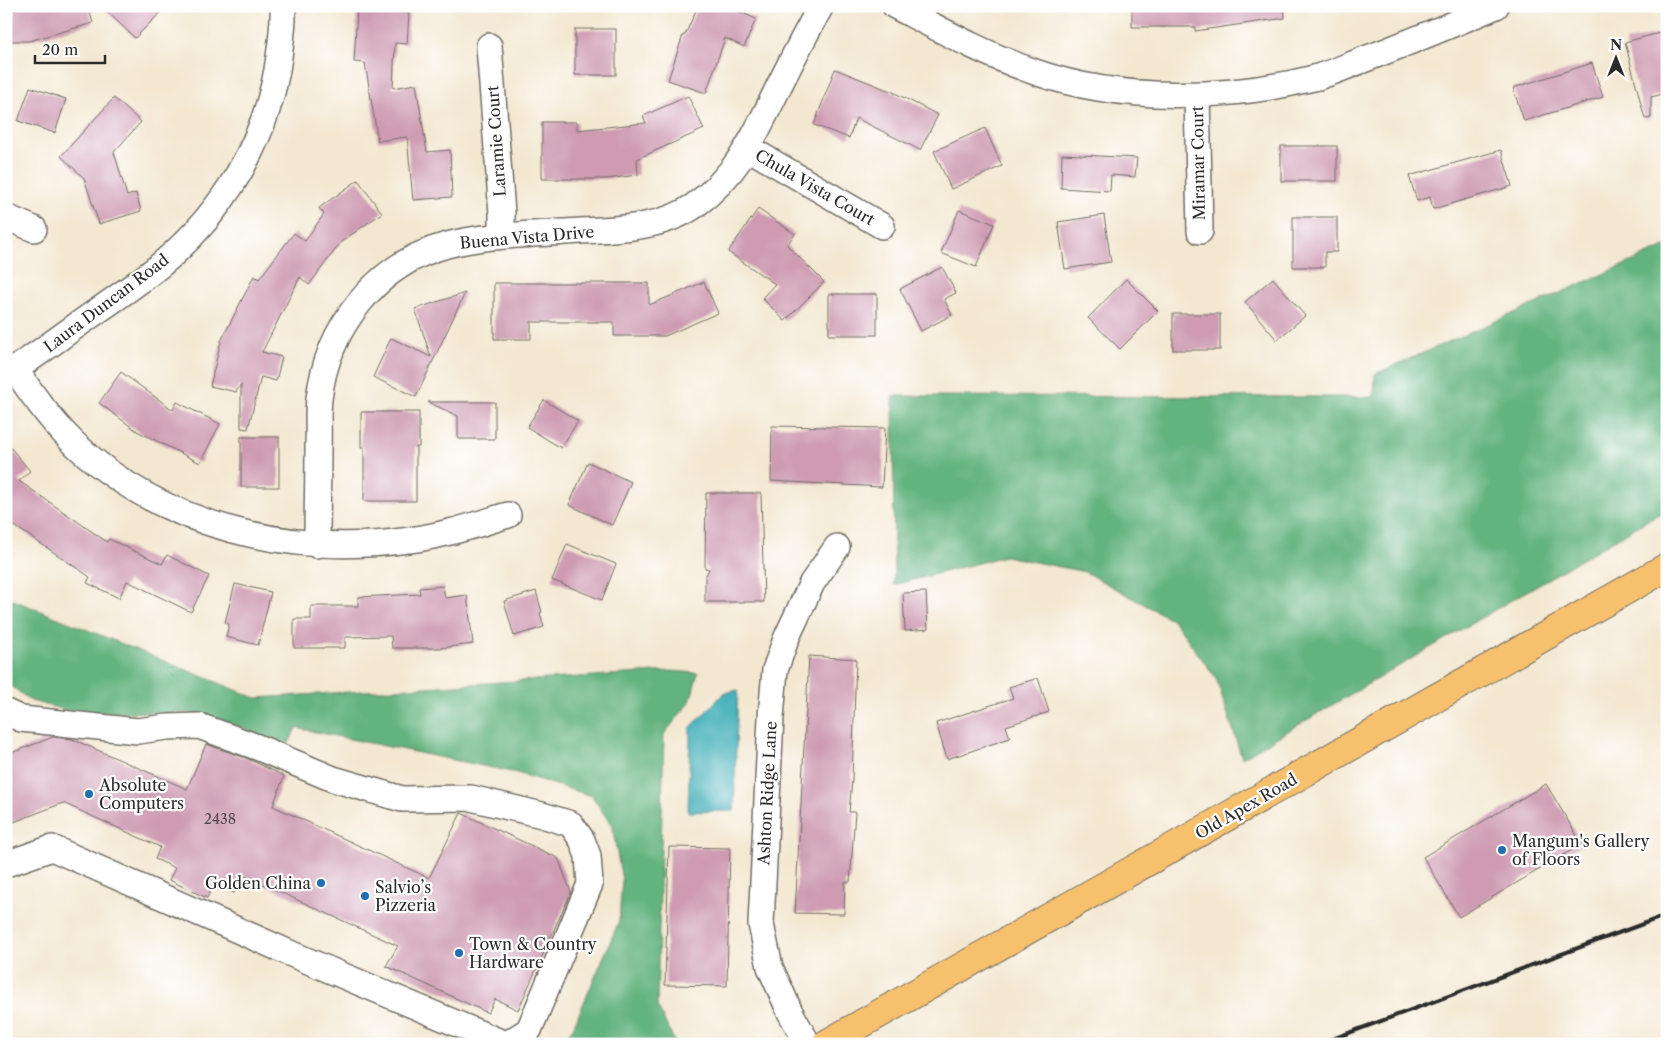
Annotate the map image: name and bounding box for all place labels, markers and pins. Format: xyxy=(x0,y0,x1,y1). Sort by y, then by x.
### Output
place label: Absolute Computers xyxy=(98,775,184,813)
marker: Absolute Computers xyxy=(83,788,95,800)
place label: Mangum's Gallery of Floors xyxy=(1512,831,1651,869)
marker: Mangum's Gallery of Floors xyxy=(1496,844,1508,856)
place label: Golden China xyxy=(205,873,312,893)
marker: Golden China xyxy=(315,877,327,889)
place label: Salvio’s Pizzeria xyxy=(375,877,437,915)
marker: Salvio’s Pizzeria xyxy=(359,890,371,902)
place label: Town & Country Hardware xyxy=(469,934,598,972)
marker: Town & Country Hardware xyxy=(453,947,465,959)

